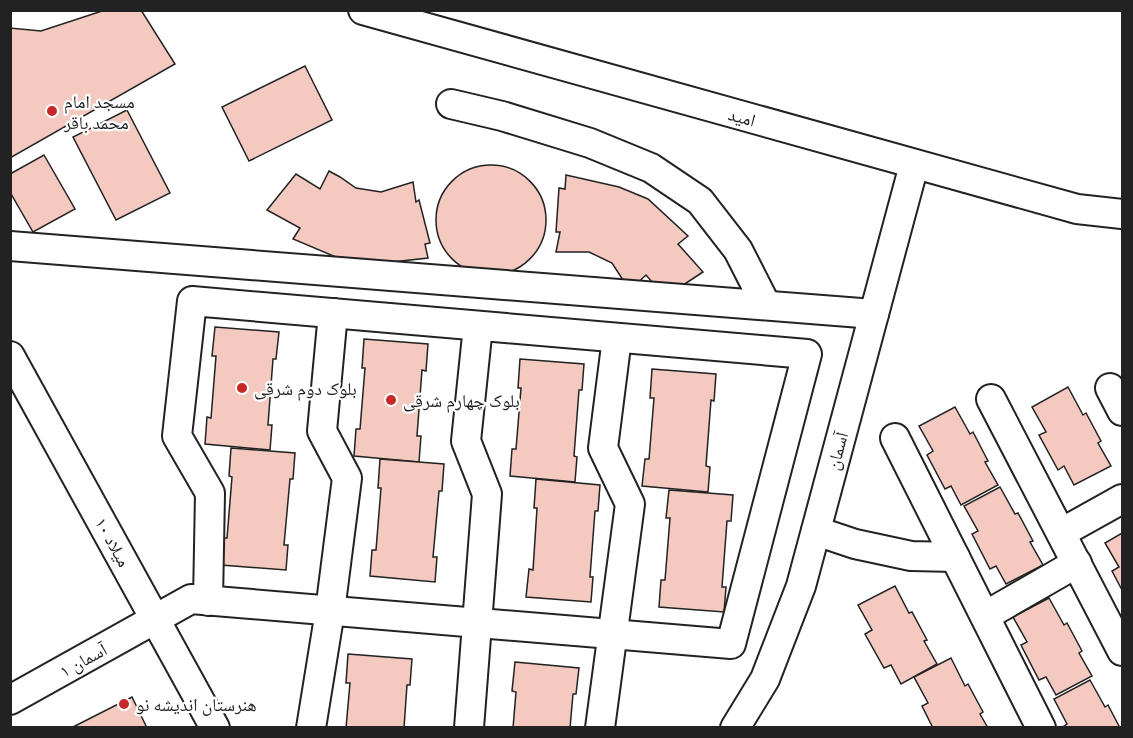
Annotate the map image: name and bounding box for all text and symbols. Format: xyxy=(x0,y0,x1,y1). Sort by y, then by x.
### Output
place label: مسجد امام محمد باقر xyxy=(63,91,135,133)
street label: امید xyxy=(726,103,758,131)
marker: مسجد امام محمد باقر xyxy=(45,104,59,118)
place label: بلوک دوم شرقی xyxy=(254,378,357,401)
marker: بلوک دوم شرقی xyxy=(235,381,249,395)
place label: بلوک چهارم شرقی xyxy=(403,390,520,413)
marker: بلوک چهارم شرقی xyxy=(384,393,398,407)
street label: آسمان xyxy=(822,429,853,473)
street label: میلاد ۱۰ xyxy=(91,514,135,571)
street label: آسمان ۱ xyxy=(56,638,111,682)
place label: هنرستان اندیشه نو xyxy=(136,694,257,716)
marker: هنرستان اندیشه نو xyxy=(117,697,131,711)

